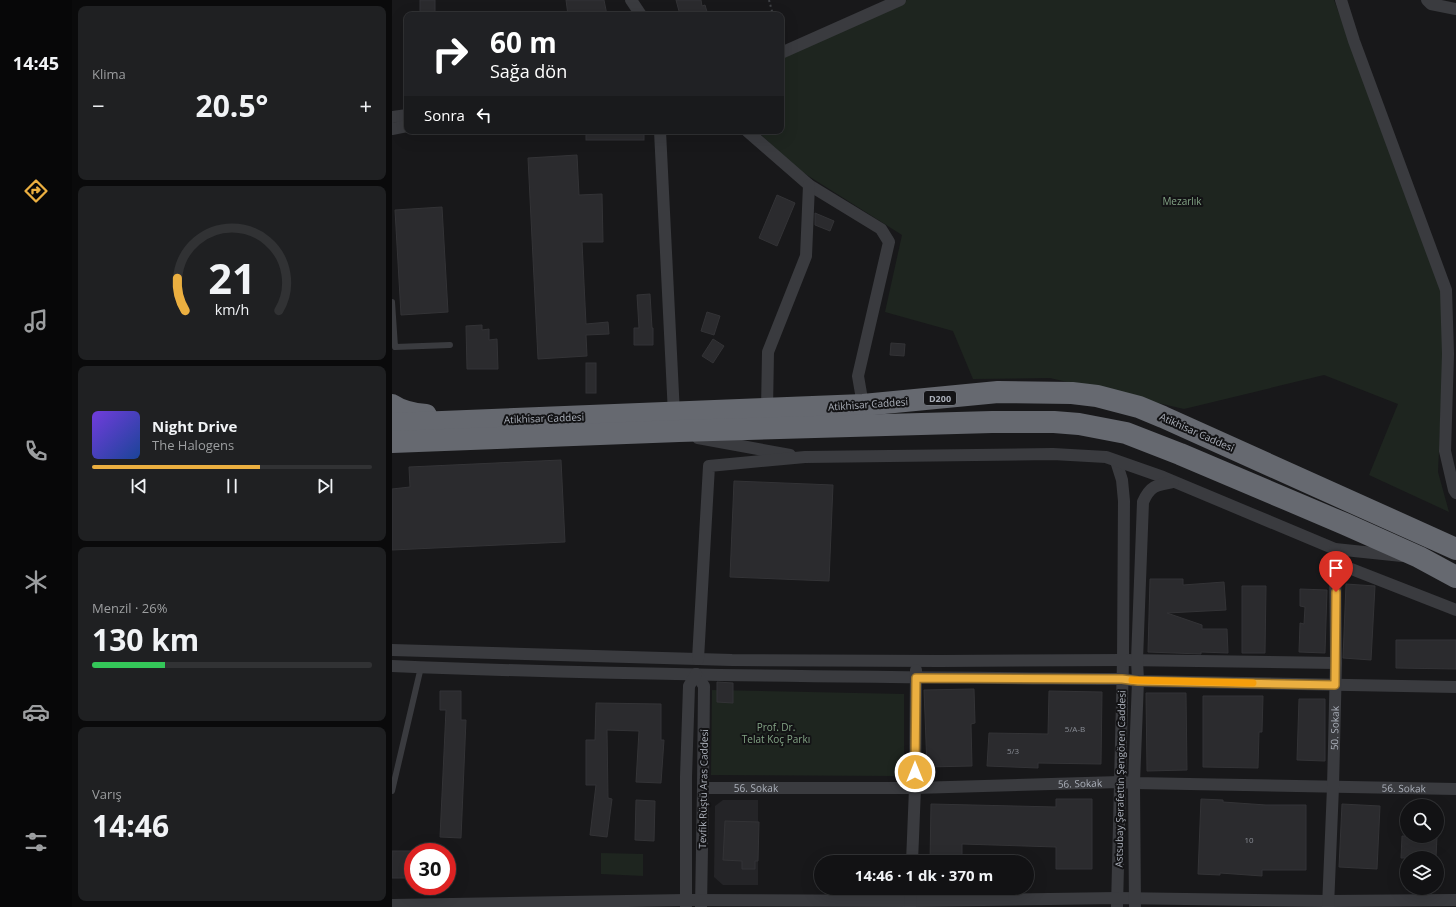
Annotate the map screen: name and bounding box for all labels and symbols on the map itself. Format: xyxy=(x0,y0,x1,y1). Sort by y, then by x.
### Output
park label: Mezarlık xyxy=(1162,194,1202,208)
road number: D200 xyxy=(924,391,956,405)
street label: Atikhisar Caddesi xyxy=(827,394,909,414)
street label: Atikhisar Caddesi xyxy=(1157,409,1237,455)
street label: Atikhisar Caddesi xyxy=(504,410,584,426)
pin xyxy=(1319,551,1353,592)
street label: Astsubay Şerafettin Şengören Caddesi xyxy=(1111,690,1129,868)
street label: 50. Sokak xyxy=(1327,705,1342,750)
park label: Prof. Dr. Telat Koç Parkı xyxy=(742,720,810,746)
house number: 5/A-B xyxy=(1065,723,1085,734)
street label: Tevfik Rüştü Aras Caddesi xyxy=(695,729,711,849)
house number: 5/3 xyxy=(1007,745,1019,756)
position arrow xyxy=(894,751,936,793)
street label: 56. Sokak xyxy=(1058,776,1103,791)
street label: 56. Sokak xyxy=(734,781,779,795)
street label: 56. Sokak xyxy=(1382,781,1427,795)
house number: 10 xyxy=(1244,834,1254,845)
speed limit sign: 30 xyxy=(404,843,456,895)

